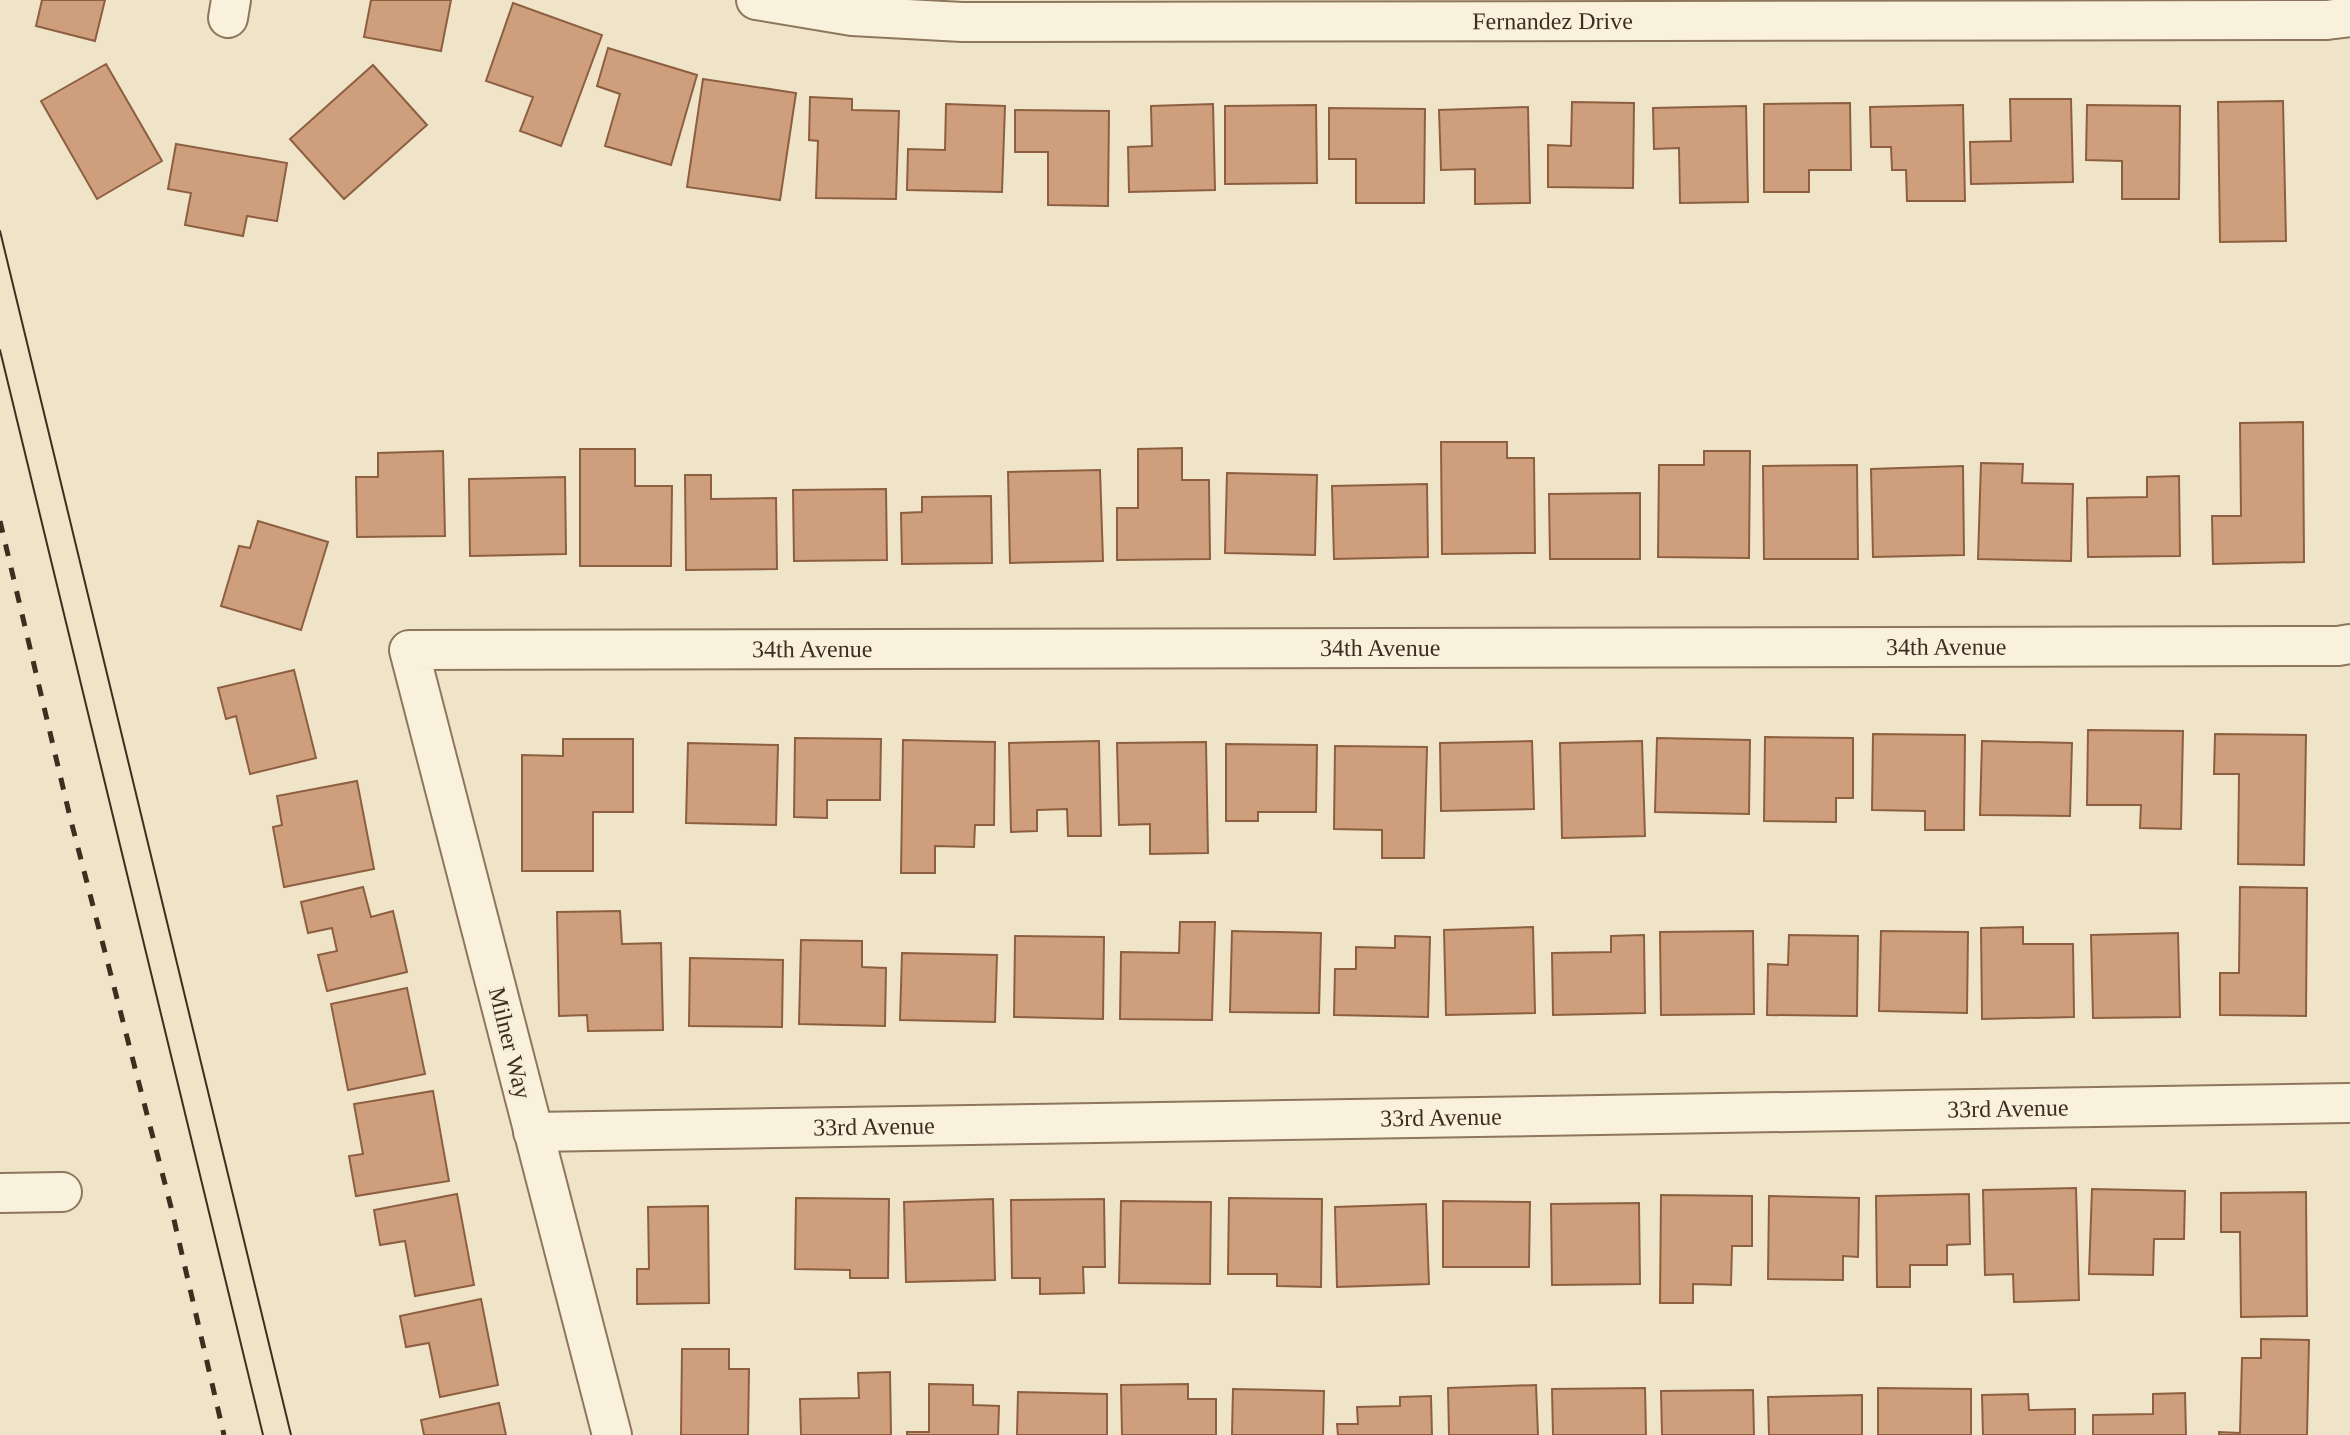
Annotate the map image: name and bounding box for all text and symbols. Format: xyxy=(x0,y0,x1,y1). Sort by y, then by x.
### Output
street label: Fernandez Drive xyxy=(1472,8,1633,34)
street label: 34th Avenue xyxy=(1886,634,2006,660)
street label: 34th Avenue xyxy=(1320,635,1440,661)
street label: 34th Avenue xyxy=(752,636,872,662)
street label: Milner Way xyxy=(484,984,536,1102)
street label: 33rd Avenue xyxy=(1947,1094,2069,1122)
street label: 33rd Avenue xyxy=(1380,1104,1502,1131)
street label: 33rd Avenue xyxy=(813,1113,935,1141)

